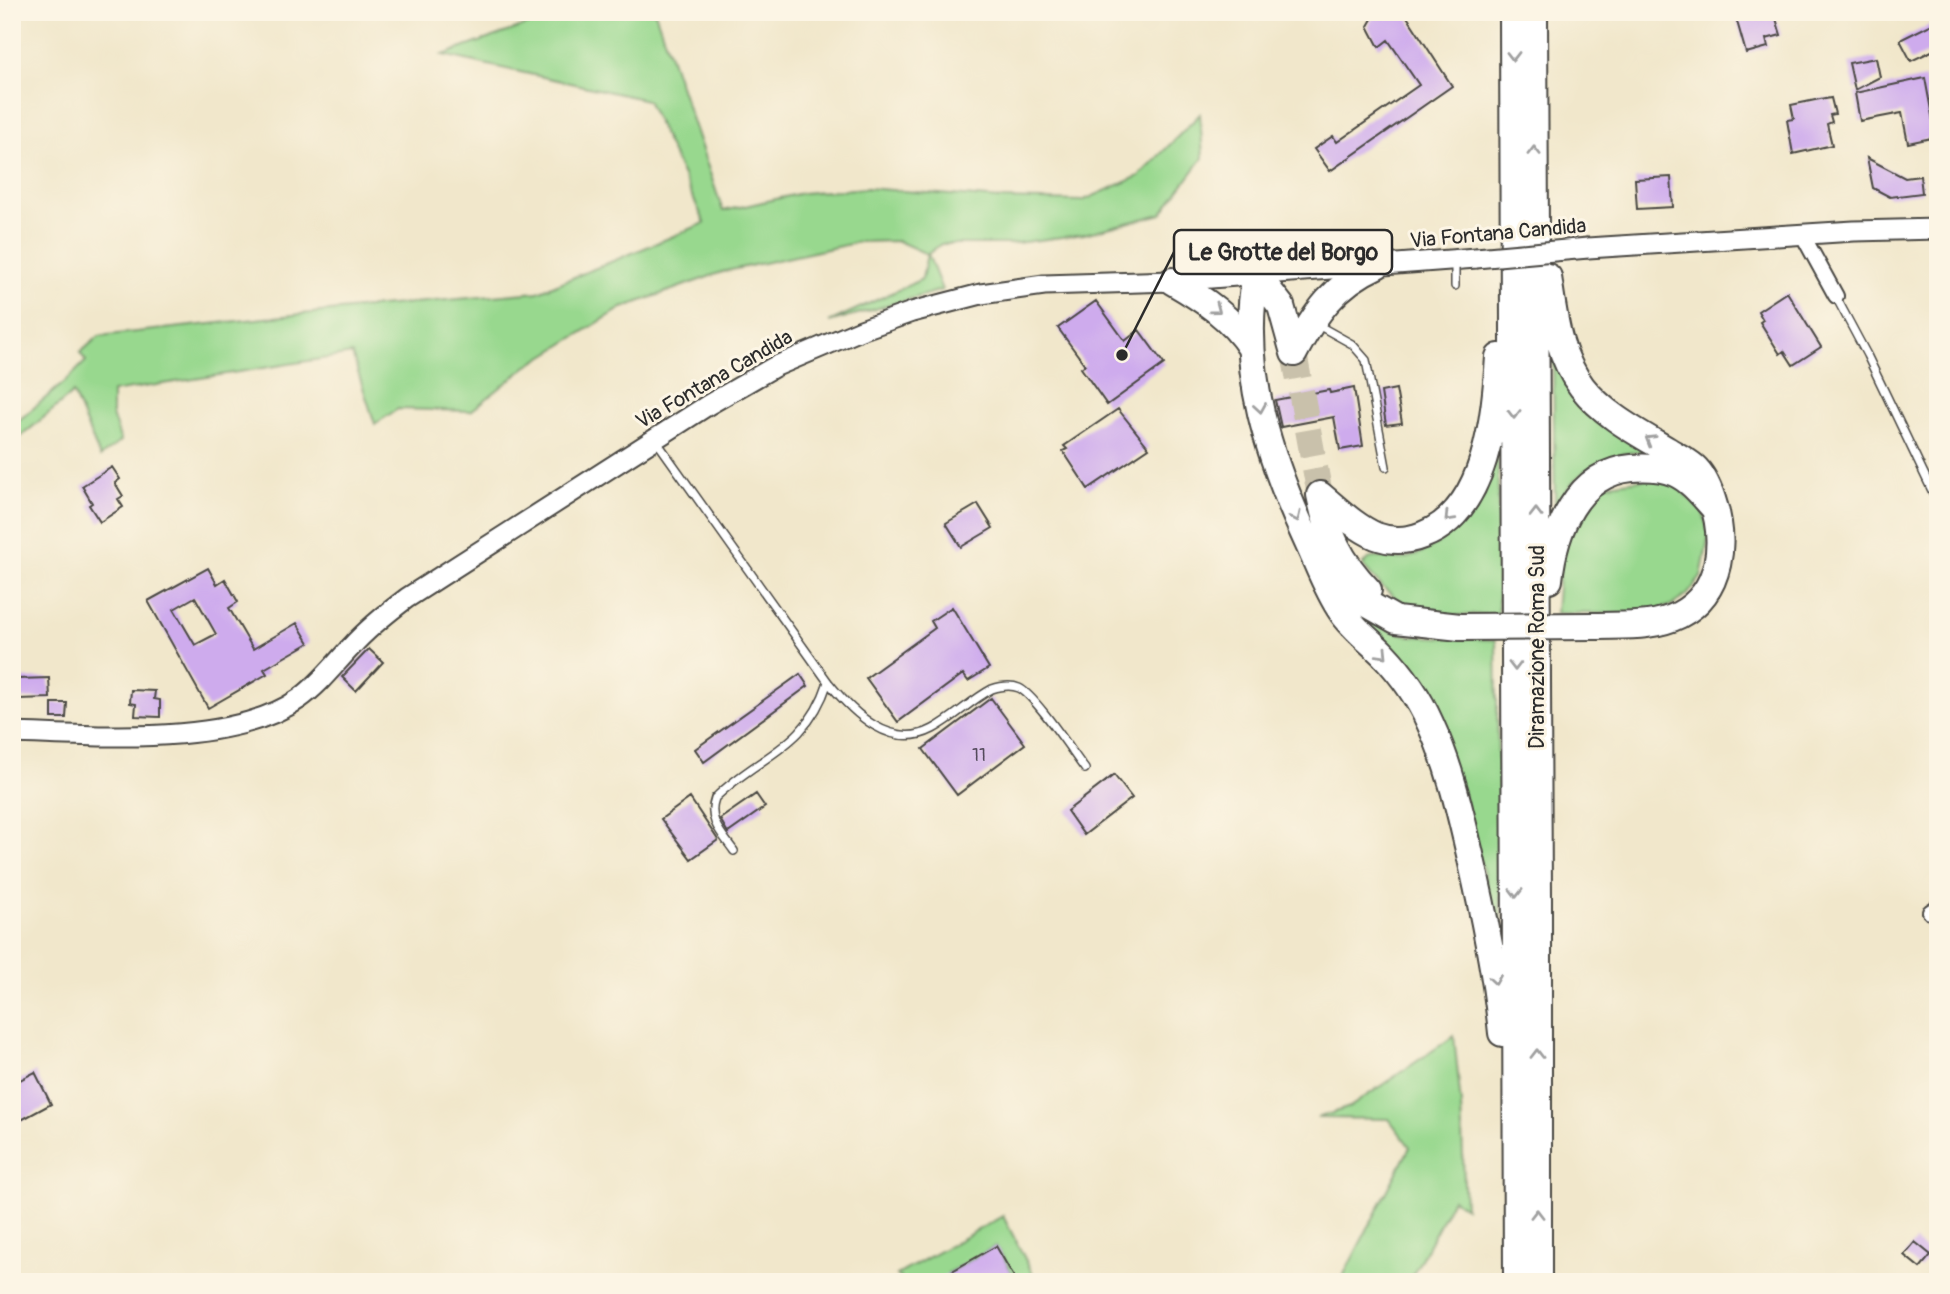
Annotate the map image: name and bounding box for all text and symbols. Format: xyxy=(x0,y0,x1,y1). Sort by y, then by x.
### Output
one-way arrow xyxy=(1505,52,1521,62)
one-way arrow xyxy=(1526,146,1542,156)
street label: Via Fontana Candida xyxy=(1409,212,1587,255)
callout: Le Grotte del Borgo xyxy=(1174,230,1392,274)
text: Le Grotte del Borgo xyxy=(1188,238,1379,267)
one-way arrow xyxy=(1208,301,1220,314)
street label: Via Fontana Candida xyxy=(631,324,798,435)
one-way arrow xyxy=(1252,402,1267,414)
one-way arrow xyxy=(1506,409,1522,419)
one-way arrow xyxy=(1645,435,1658,448)
one-way arrow xyxy=(1528,507,1544,518)
one-way arrow xyxy=(1445,509,1457,522)
one-way arrow xyxy=(1288,510,1302,522)
street label: Diramazione Roma Sud xyxy=(1524,545,1551,749)
one-way arrow xyxy=(1374,646,1387,659)
one-way arrow xyxy=(1507,661,1523,671)
house number: 11 xyxy=(972,744,986,767)
one-way arrow xyxy=(1508,888,1524,899)
one-way arrow xyxy=(1487,974,1502,986)
one-way arrow xyxy=(1529,1048,1545,1059)
one-way arrow xyxy=(1529,1208,1545,1218)

